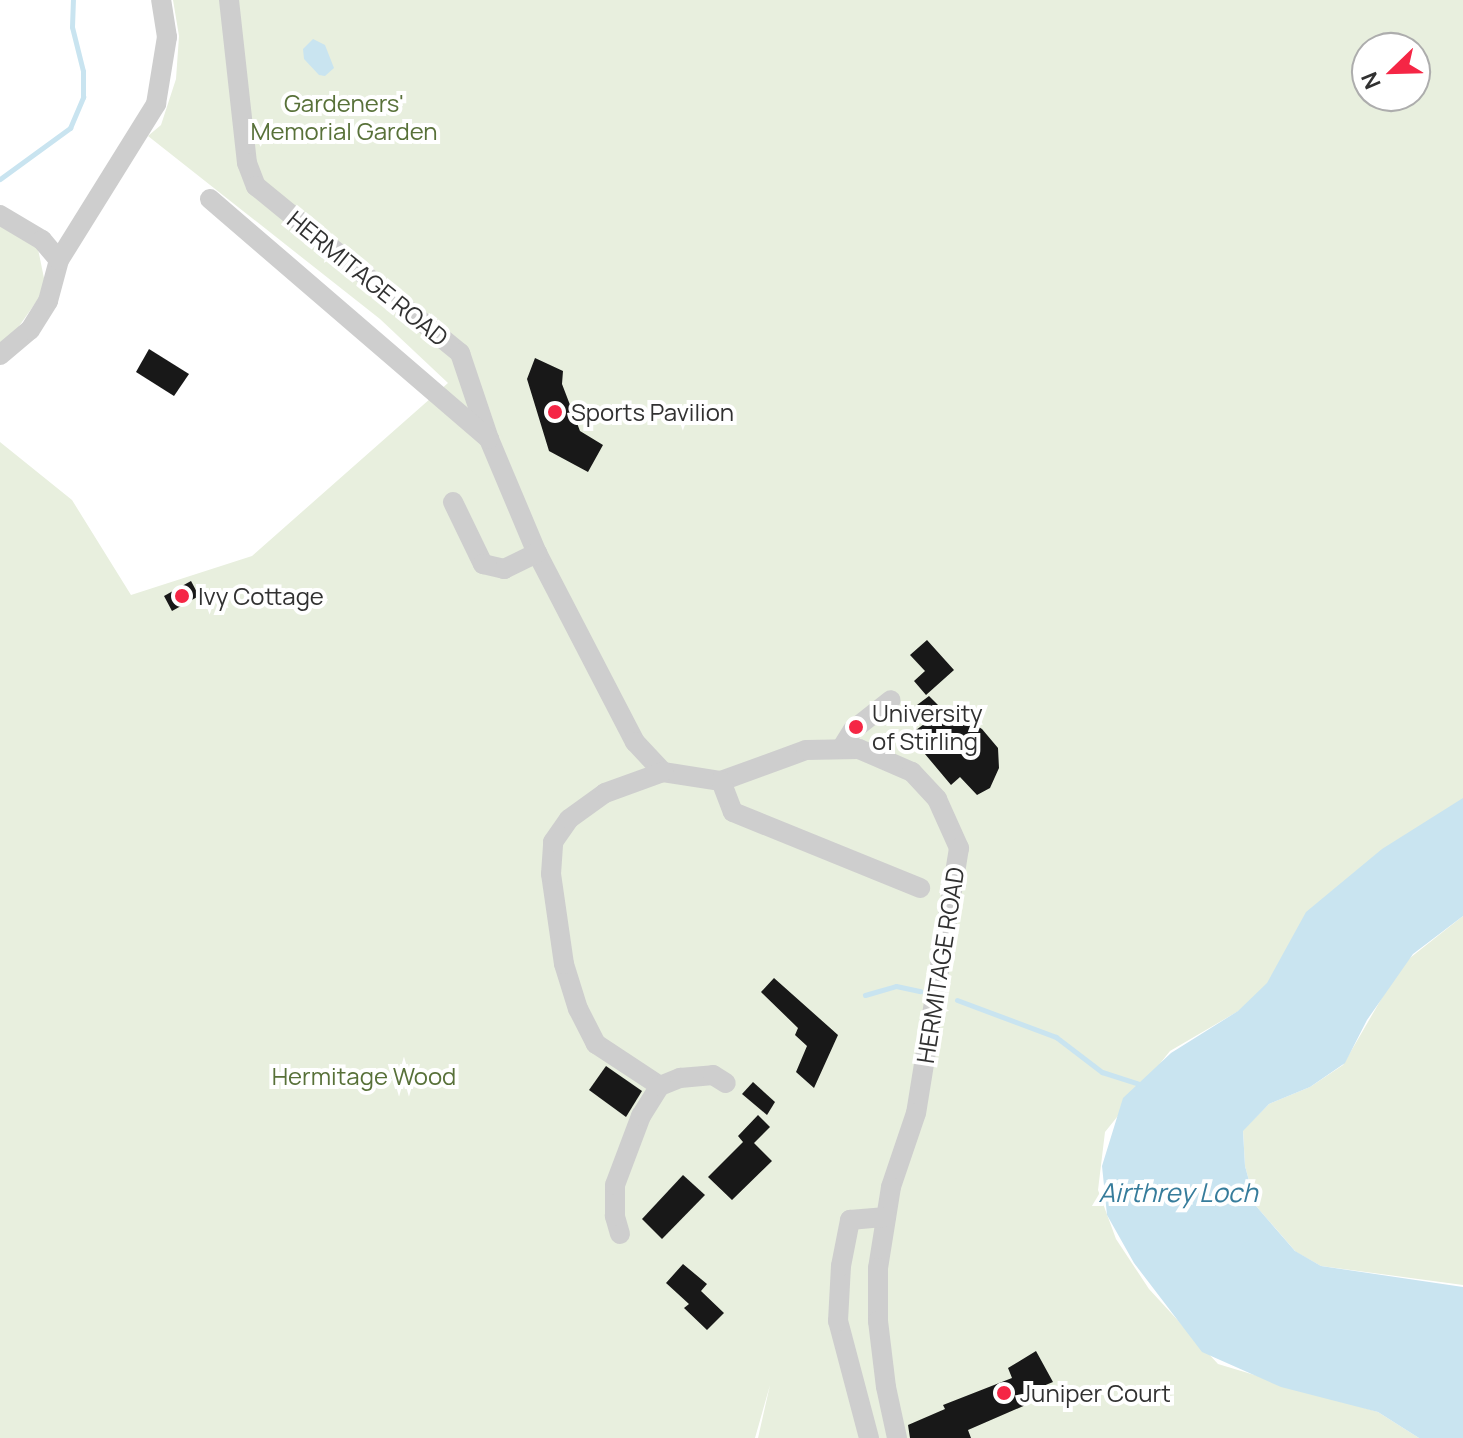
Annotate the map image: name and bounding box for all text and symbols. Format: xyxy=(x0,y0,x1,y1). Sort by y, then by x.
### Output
north arrow xyxy=(1351,32,1431,112)
text: N xyxy=(1354,67,1388,94)
park label: Gardeners' Memorial Garden xyxy=(250,89,438,145)
street label: HERMITAGE ROAD xyxy=(282,204,454,352)
place label: Sports Pavilion xyxy=(571,398,734,426)
marker: Sports Pavilion xyxy=(546,403,564,421)
place label: Ivy Cottage xyxy=(198,582,324,610)
marker: Ivy Cottage xyxy=(173,587,191,605)
place label: University of Stirling xyxy=(872,699,983,755)
marker: University of Stirling xyxy=(847,718,865,736)
street label: HERMITAGE ROAD xyxy=(910,865,970,1065)
park label: Hermitage Wood xyxy=(272,1062,456,1090)
water label: Airthrey Loch xyxy=(1098,1177,1258,1209)
place label: Juniper Court xyxy=(1020,1379,1171,1407)
marker: Juniper Court xyxy=(995,1384,1013,1402)

